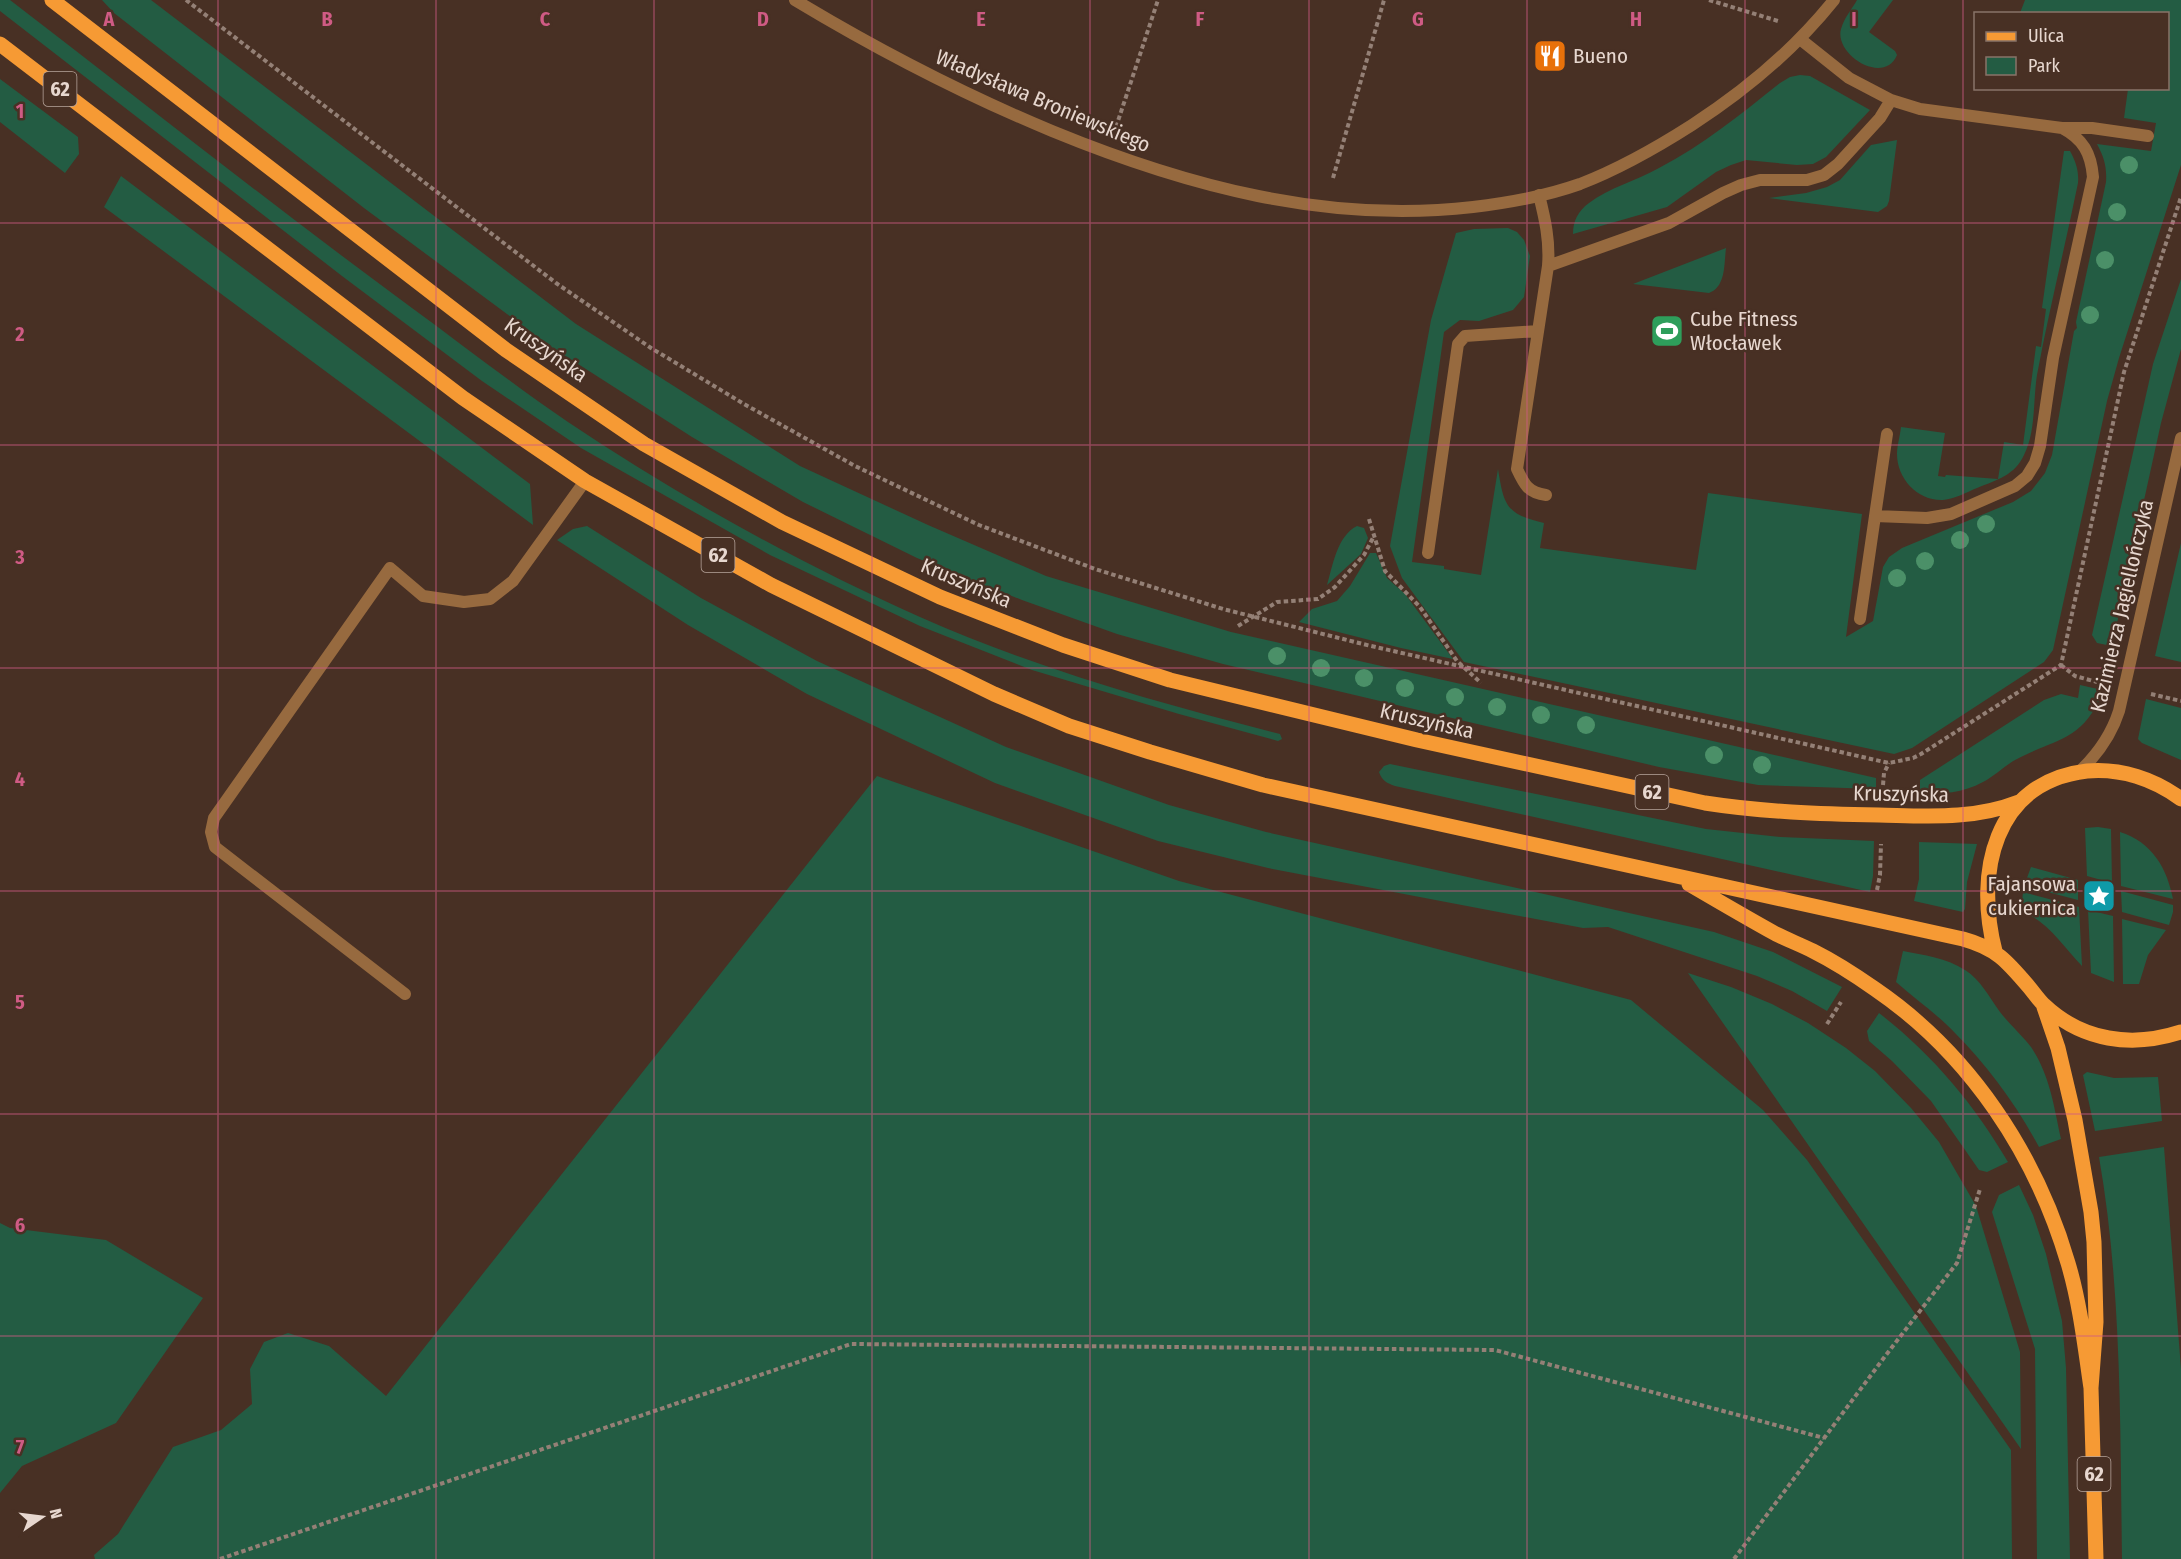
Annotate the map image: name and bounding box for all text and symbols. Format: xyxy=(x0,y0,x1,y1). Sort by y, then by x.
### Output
text: A xyxy=(103,7,116,31)
text: B xyxy=(321,7,333,31)
text: C xyxy=(540,7,551,31)
text: D xyxy=(757,7,769,31)
text: E xyxy=(976,7,986,31)
text: F xyxy=(1196,7,1205,31)
text: G xyxy=(1412,7,1424,31)
text: H xyxy=(1630,7,1642,31)
text: I xyxy=(1851,7,1857,31)
legend xyxy=(1974,12,2169,90)
text: Ulica xyxy=(2028,25,2064,47)
restaurant icon: Bueno xyxy=(1532,38,1568,74)
place label: Bueno xyxy=(1573,43,1628,69)
street label: Władysława Broniewskiego xyxy=(932,44,1154,158)
text: Park xyxy=(2028,55,2061,77)
road number: 62 xyxy=(44,72,76,106)
text: 1 xyxy=(16,99,24,123)
place label: Cube Fitness Włocławek xyxy=(1690,306,1798,356)
street label: Kruszyńska xyxy=(499,312,593,388)
sports icon: Cube Fitness Włocławek xyxy=(1649,313,1685,349)
text: 2 xyxy=(14,322,25,346)
street label: Kazimierza Jagiellończyka xyxy=(2085,497,2159,715)
road number: 62 xyxy=(702,538,734,572)
text: 3 xyxy=(14,545,25,569)
street label: Kruszyńska xyxy=(917,552,1015,614)
street label: Kruszyńska xyxy=(1377,698,1477,744)
text: 4 xyxy=(15,767,25,791)
road number: 62 xyxy=(1636,775,1668,809)
street label: Kruszyńska xyxy=(1853,780,1949,808)
place label: Fajansowa cukiernica xyxy=(1988,871,2076,921)
place icon: Fajansowa cukiernica xyxy=(2081,878,2117,914)
text: 5 xyxy=(15,990,25,1014)
text: 6 xyxy=(15,1213,25,1237)
text: 7 xyxy=(16,1435,25,1459)
road number: 62 xyxy=(2078,1457,2110,1491)
north arrow xyxy=(12,1487,72,1547)
text: N xyxy=(46,1507,66,1520)

